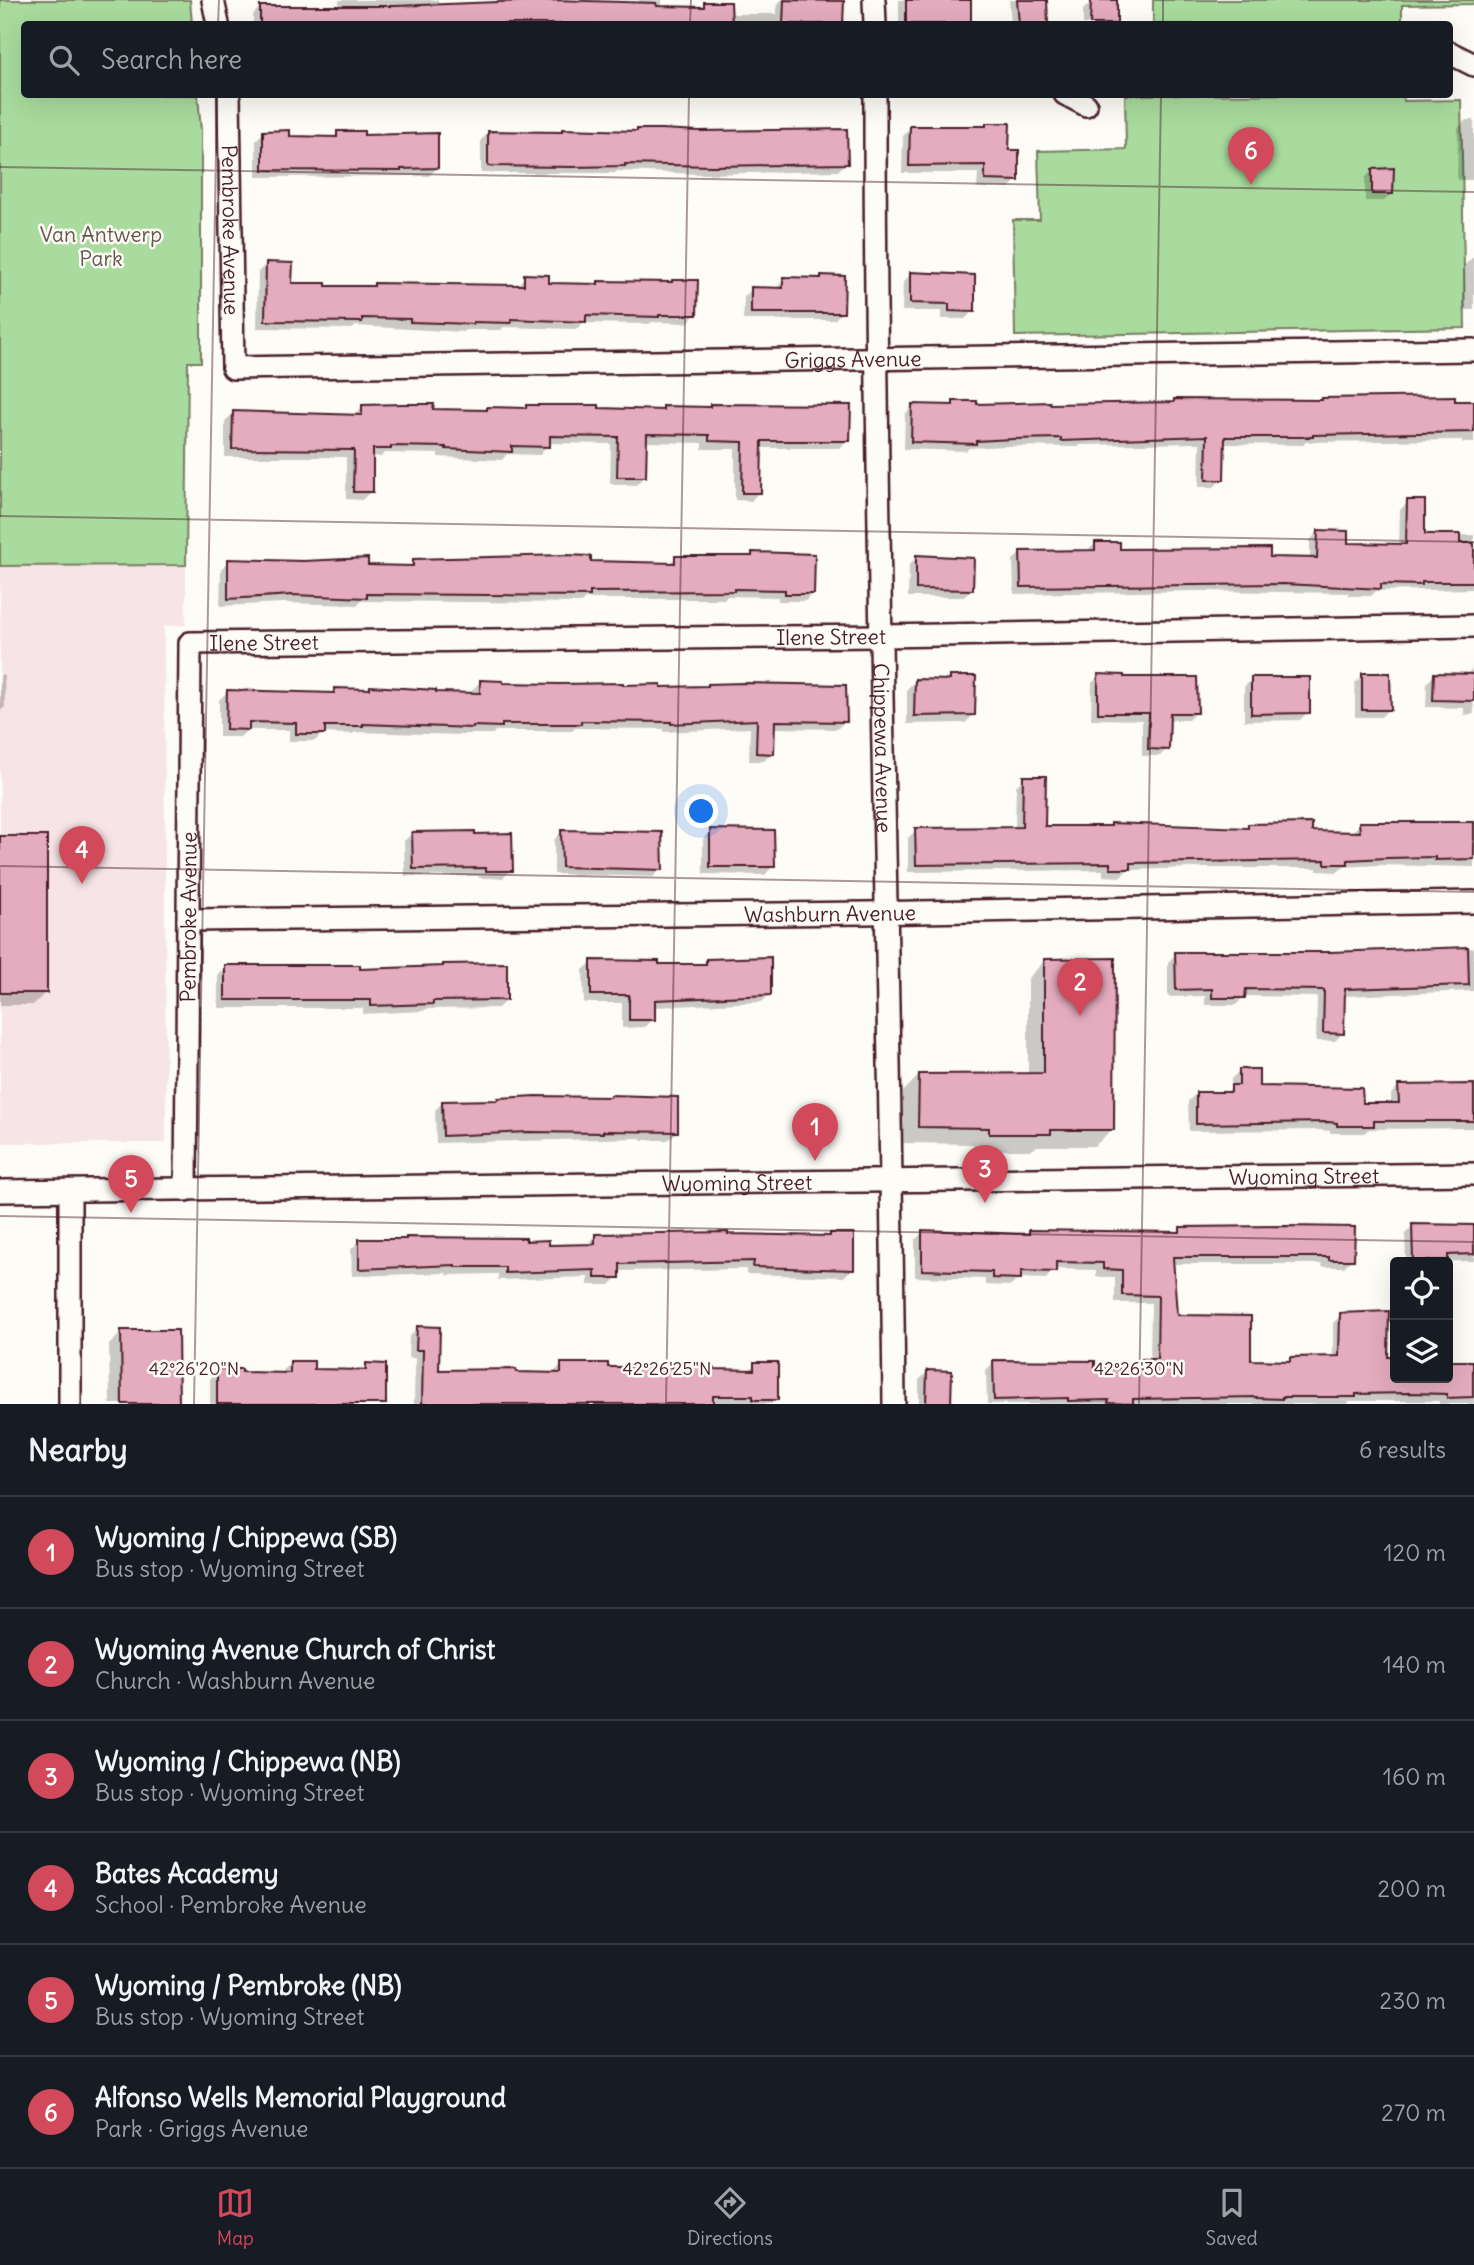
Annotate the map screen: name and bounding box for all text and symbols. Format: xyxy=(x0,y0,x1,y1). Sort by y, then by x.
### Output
search box xyxy=(21,21,1453,98)
icon: search xyxy=(45,41,83,79)
text: Search here xyxy=(101,43,242,76)
pin: 6 xyxy=(1228,127,1274,185)
street label: Pembroke Avenue xyxy=(216,144,246,316)
park label: Van Antwerp Park xyxy=(40,221,162,272)
street label: Griggs Avenue xyxy=(784,345,922,373)
street label: Ilene Street xyxy=(776,622,886,651)
street label: Ilene Street xyxy=(209,628,319,656)
street label: Chippewa Avenue xyxy=(868,663,898,833)
your location xyxy=(684,794,718,828)
pin: 4 xyxy=(59,826,105,884)
street label: Pembroke Avenue xyxy=(174,832,202,1002)
street label: Washburn Avenue xyxy=(744,899,916,928)
pin: 2 xyxy=(1057,958,1103,1016)
pin: 1 xyxy=(792,1103,838,1161)
pin: 3 xyxy=(962,1145,1008,1203)
pin: 5 xyxy=(108,1155,154,1213)
street label: Wyoming Street xyxy=(1229,1162,1379,1190)
street label: Wyoming Street xyxy=(662,1168,812,1197)
map controls xyxy=(1390,1257,1453,1383)
button: locate xyxy=(1390,1257,1453,1320)
button: layers xyxy=(1390,1320,1453,1383)
text: 42°26'20"N xyxy=(149,1357,239,1380)
text: 42°26'25"N xyxy=(623,1357,711,1380)
text: 42°26'30"N xyxy=(1094,1357,1184,1380)
text: Nearby xyxy=(28,1431,128,1469)
text: 6 results xyxy=(1359,1435,1446,1464)
text: Wyoming / Chippewa (SB) xyxy=(95,1521,397,1554)
text: 1 xyxy=(46,1538,56,1567)
text: 120 m xyxy=(1383,1538,1446,1567)
text: Bus stop · Wyoming Street xyxy=(95,1554,364,1583)
text: Wyoming Avenue Church of Christ xyxy=(95,1633,495,1666)
text: 2 xyxy=(45,1650,57,1679)
text: 140 m xyxy=(1383,1650,1446,1679)
text: Church · Washburn Avenue xyxy=(95,1666,375,1695)
text: Wyoming / Chippewa (NB) xyxy=(95,1745,401,1778)
text: 3 xyxy=(44,1762,58,1791)
text: 160 m xyxy=(1383,1762,1446,1791)
text: Bus stop · Wyoming Street xyxy=(95,1778,364,1807)
text: Bates Academy xyxy=(95,1857,278,1890)
text: 4 xyxy=(44,1874,58,1903)
text: 200 m xyxy=(1377,1874,1446,1903)
text: School · Pembroke Avenue xyxy=(95,1890,367,1919)
text: Wyoming / Pembroke (NB) xyxy=(95,1969,402,2002)
text: 5 xyxy=(44,1986,58,2015)
text: 230 m xyxy=(1380,1986,1446,2015)
text: Bus stop · Wyoming Street xyxy=(95,2002,364,2031)
text: Alfonso Wells Memorial Playground xyxy=(95,2081,506,2114)
text: 6 xyxy=(44,2098,58,2127)
text: 270 m xyxy=(1381,2098,1446,2127)
text: Park · Griggs Avenue xyxy=(95,2114,308,2143)
tab: Map xyxy=(216,2184,254,2250)
tab: Directions xyxy=(687,2184,773,2250)
tab: Saved xyxy=(1206,2184,1258,2250)

